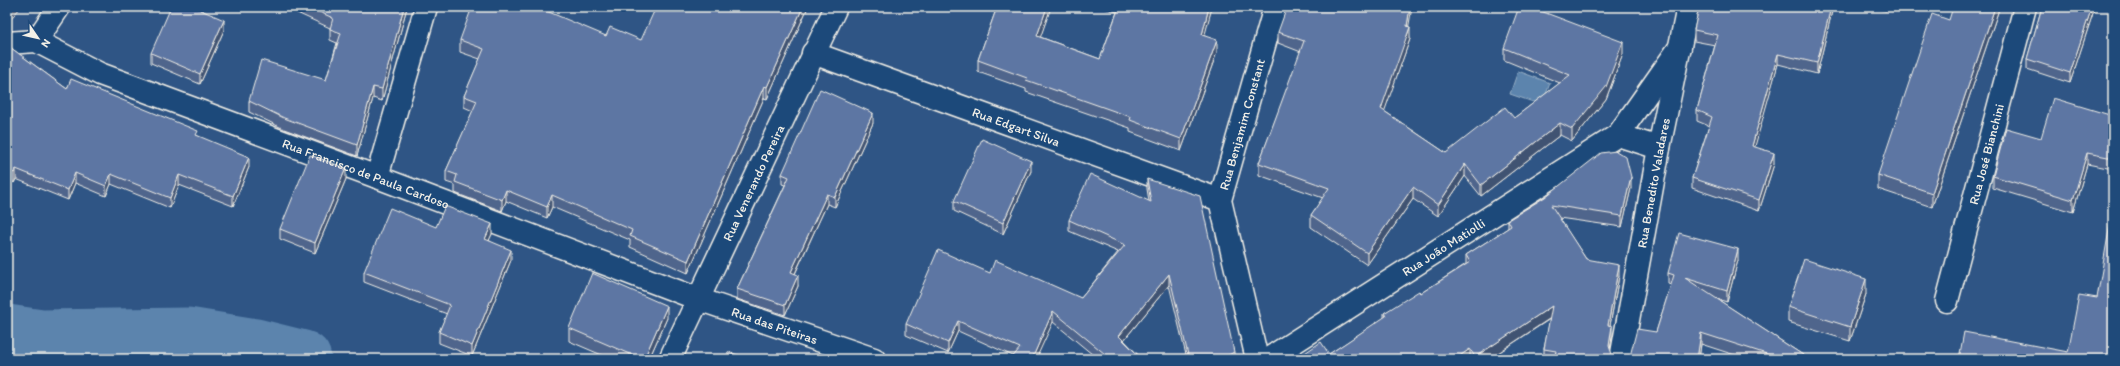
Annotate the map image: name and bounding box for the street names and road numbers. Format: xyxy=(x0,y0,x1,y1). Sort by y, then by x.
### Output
street label: Rua Benjamim Constant xyxy=(1216,57,1268,192)
street label: Rua José Bianchini xyxy=(1966,102,2007,206)
street label: Rua Edgart Silva xyxy=(970,104,1062,150)
street label: Rua Benedito Valadares xyxy=(1634,116,1673,249)
street label: Rua Venerando Pereira xyxy=(720,122,788,243)
street label: Rua Francisco de Paula Cardoso xyxy=(280,135,452,212)
street label: Rua João Matiolli xyxy=(1399,215,1488,279)
street label: Rua das Piteiras xyxy=(729,304,820,347)

